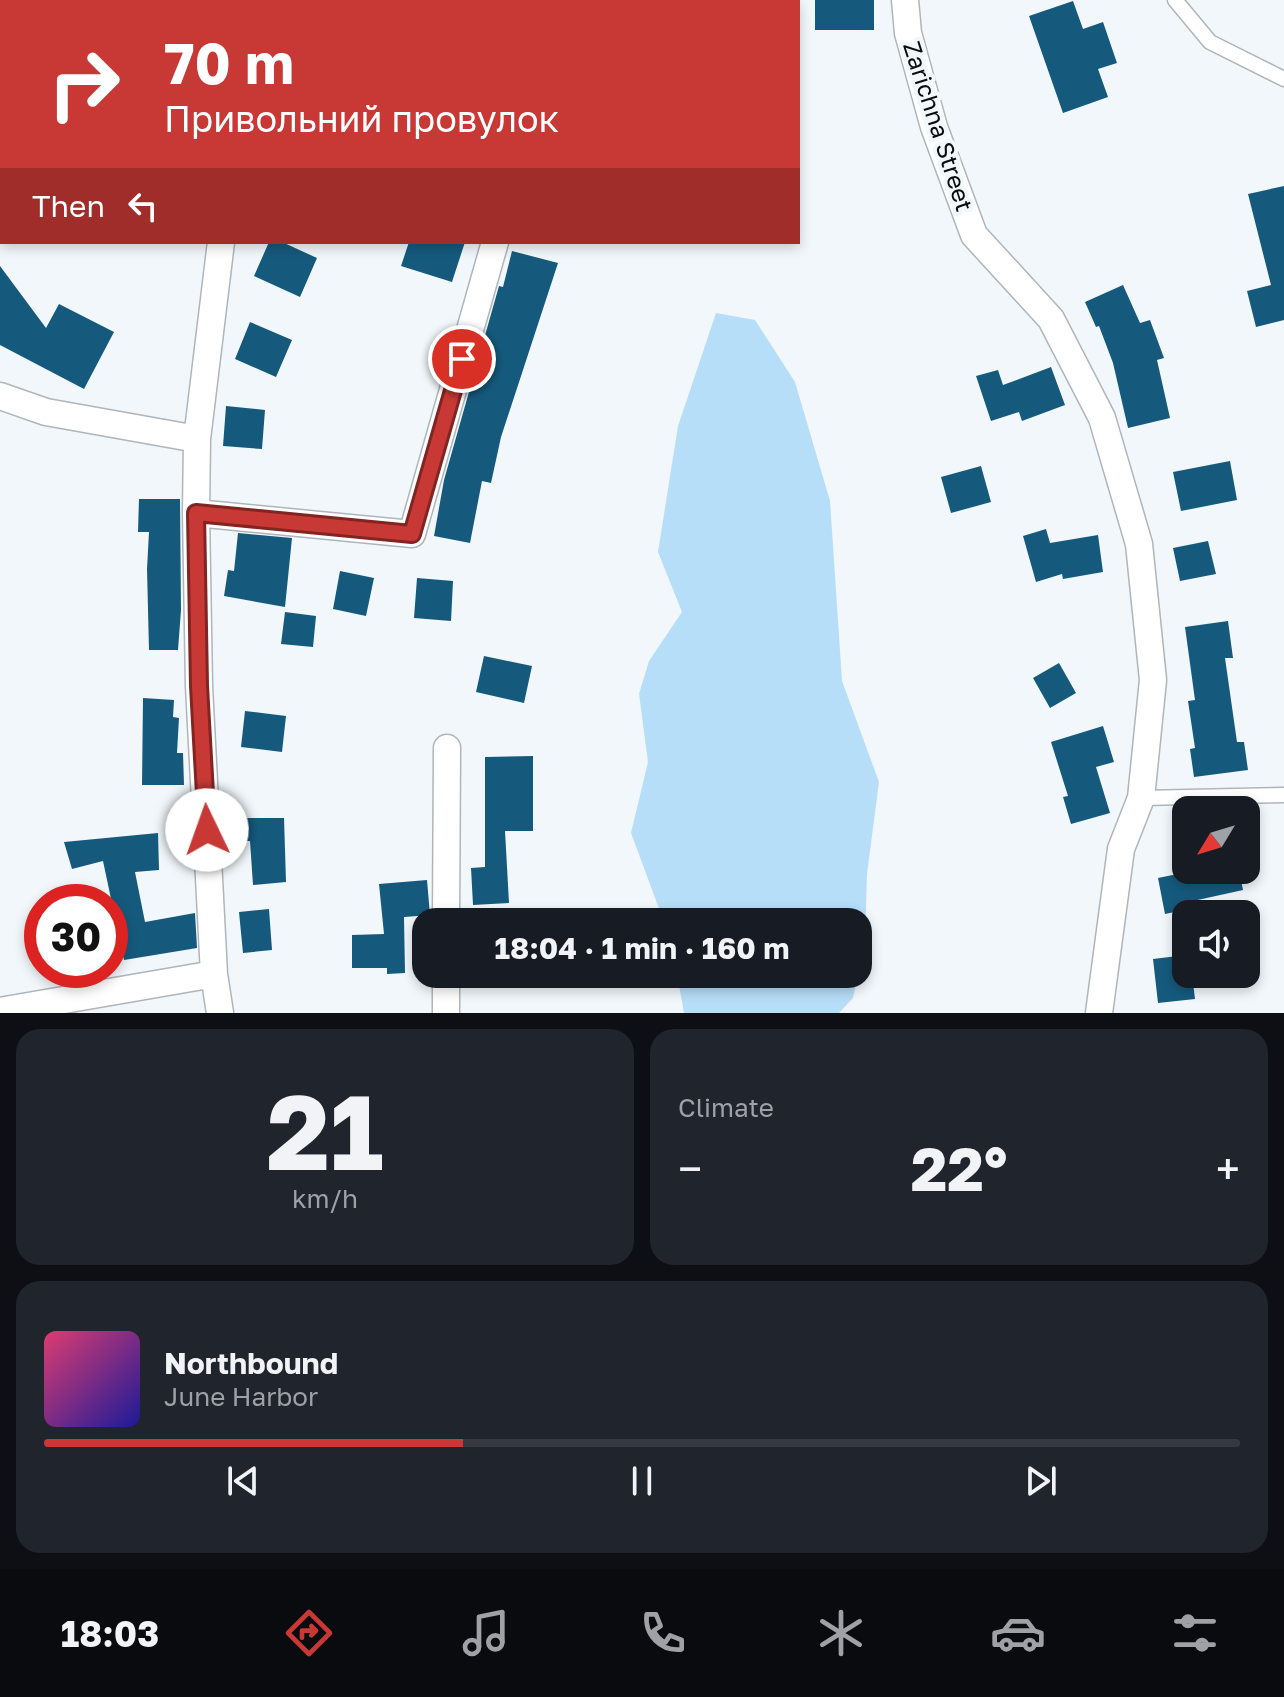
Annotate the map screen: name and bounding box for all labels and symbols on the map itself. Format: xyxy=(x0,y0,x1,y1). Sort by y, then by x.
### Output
street label: Zarichna Street xyxy=(898,37,980,215)
pin xyxy=(428,325,496,393)
position arrow xyxy=(165,788,249,872)
north arrow xyxy=(1172,796,1260,884)
speed limit sign: 30 xyxy=(24,884,128,988)

